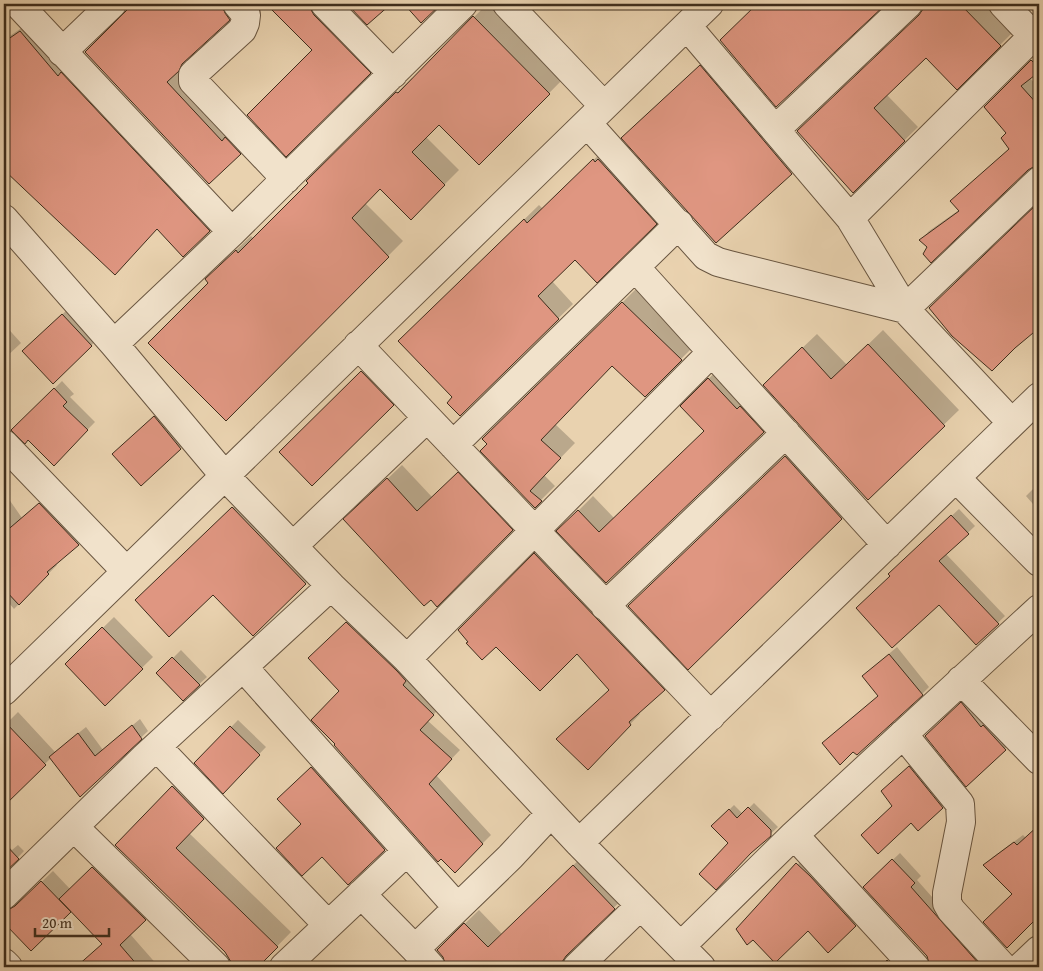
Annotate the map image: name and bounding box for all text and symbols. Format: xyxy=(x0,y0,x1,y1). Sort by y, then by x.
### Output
scale bar xyxy=(35,906,109,938)
text: 20 m xyxy=(42,912,73,933)

